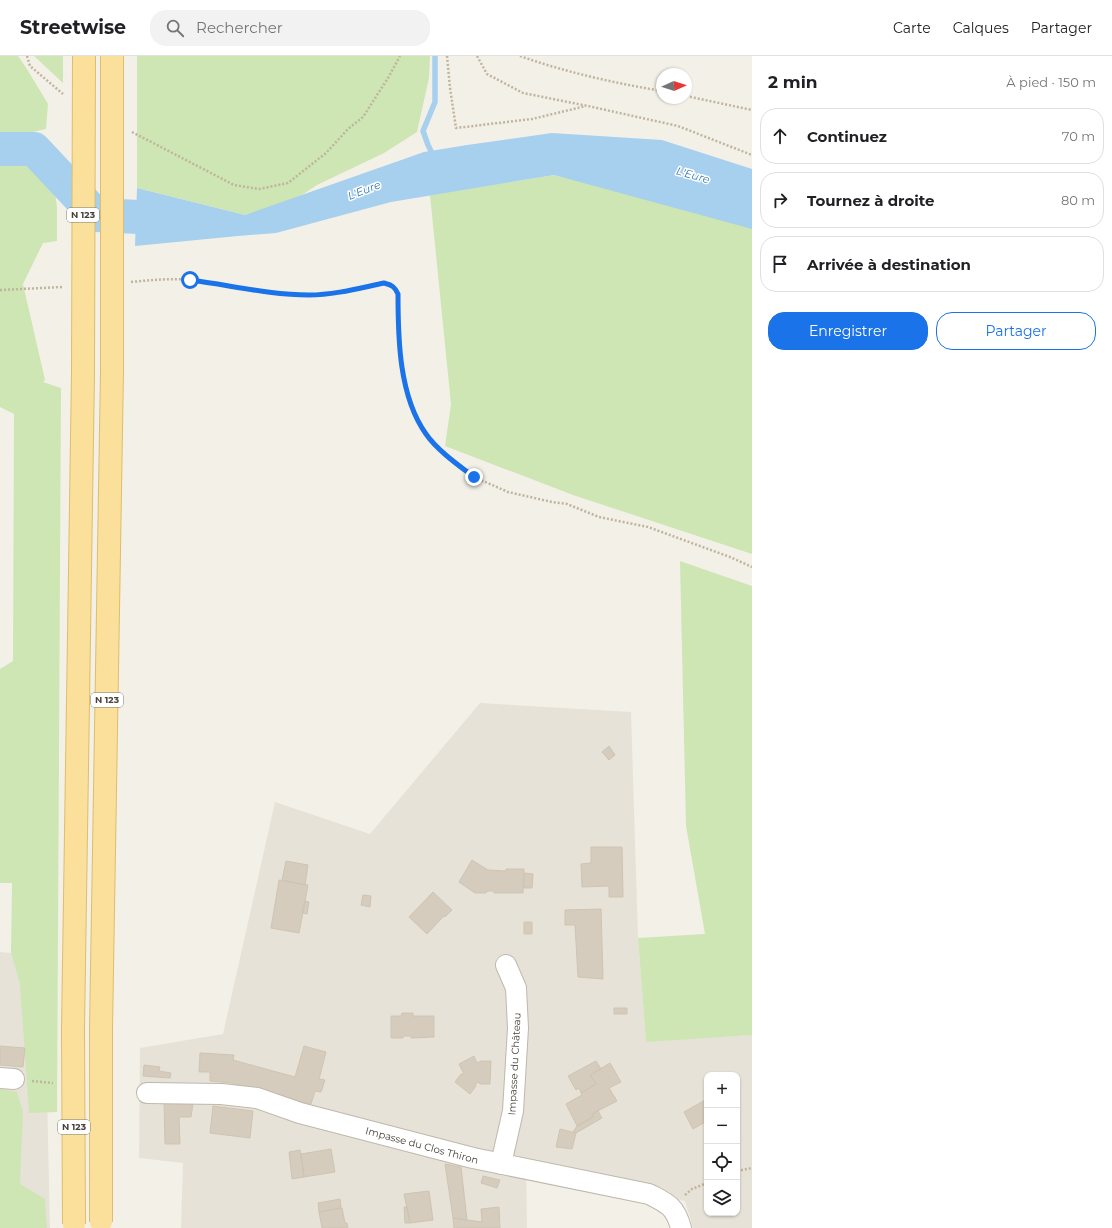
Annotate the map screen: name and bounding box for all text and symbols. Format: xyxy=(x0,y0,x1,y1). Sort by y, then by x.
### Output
search box xyxy=(150,10,430,46)
text: Streetwise xyxy=(20,16,126,39)
icon: search xyxy=(164,17,186,39)
text: Rechercher xyxy=(196,18,283,37)
text: Carte xyxy=(893,19,931,37)
text: Calques xyxy=(953,19,1009,37)
text: Partager xyxy=(1031,19,1092,37)
north arrow xyxy=(656,68,692,104)
text: 2 min xyxy=(768,72,818,92)
text: À pied · 150 m xyxy=(1006,74,1096,90)
icon: ahead xyxy=(769,125,791,147)
text: Continuez xyxy=(807,127,887,146)
text: 70 m xyxy=(1062,128,1095,144)
water label: L'Eure xyxy=(675,164,712,187)
water label: L'Eure xyxy=(345,177,383,203)
icon: right xyxy=(769,189,791,211)
text: Tournez à droite xyxy=(807,191,935,210)
text: 80 m xyxy=(1061,192,1095,208)
road number: N 123 xyxy=(67,208,99,222)
icon: arrive xyxy=(769,253,791,275)
text: Arrivée à destination xyxy=(807,255,971,274)
route start xyxy=(181,271,199,289)
button: Enregistrer xyxy=(768,312,928,350)
button: Partager xyxy=(936,312,1096,350)
route end xyxy=(465,468,483,486)
road number: N 123 xyxy=(91,693,123,707)
street label: Impasse du Château xyxy=(505,1012,524,1116)
map controls xyxy=(704,1072,740,1216)
button: + xyxy=(704,1072,740,1108)
button: − xyxy=(704,1108,740,1144)
road number: N 123 xyxy=(58,1120,90,1134)
street label: Impasse du Clos Thiron xyxy=(364,1124,480,1167)
button: locate xyxy=(704,1144,740,1180)
button: layers xyxy=(704,1180,740,1216)

